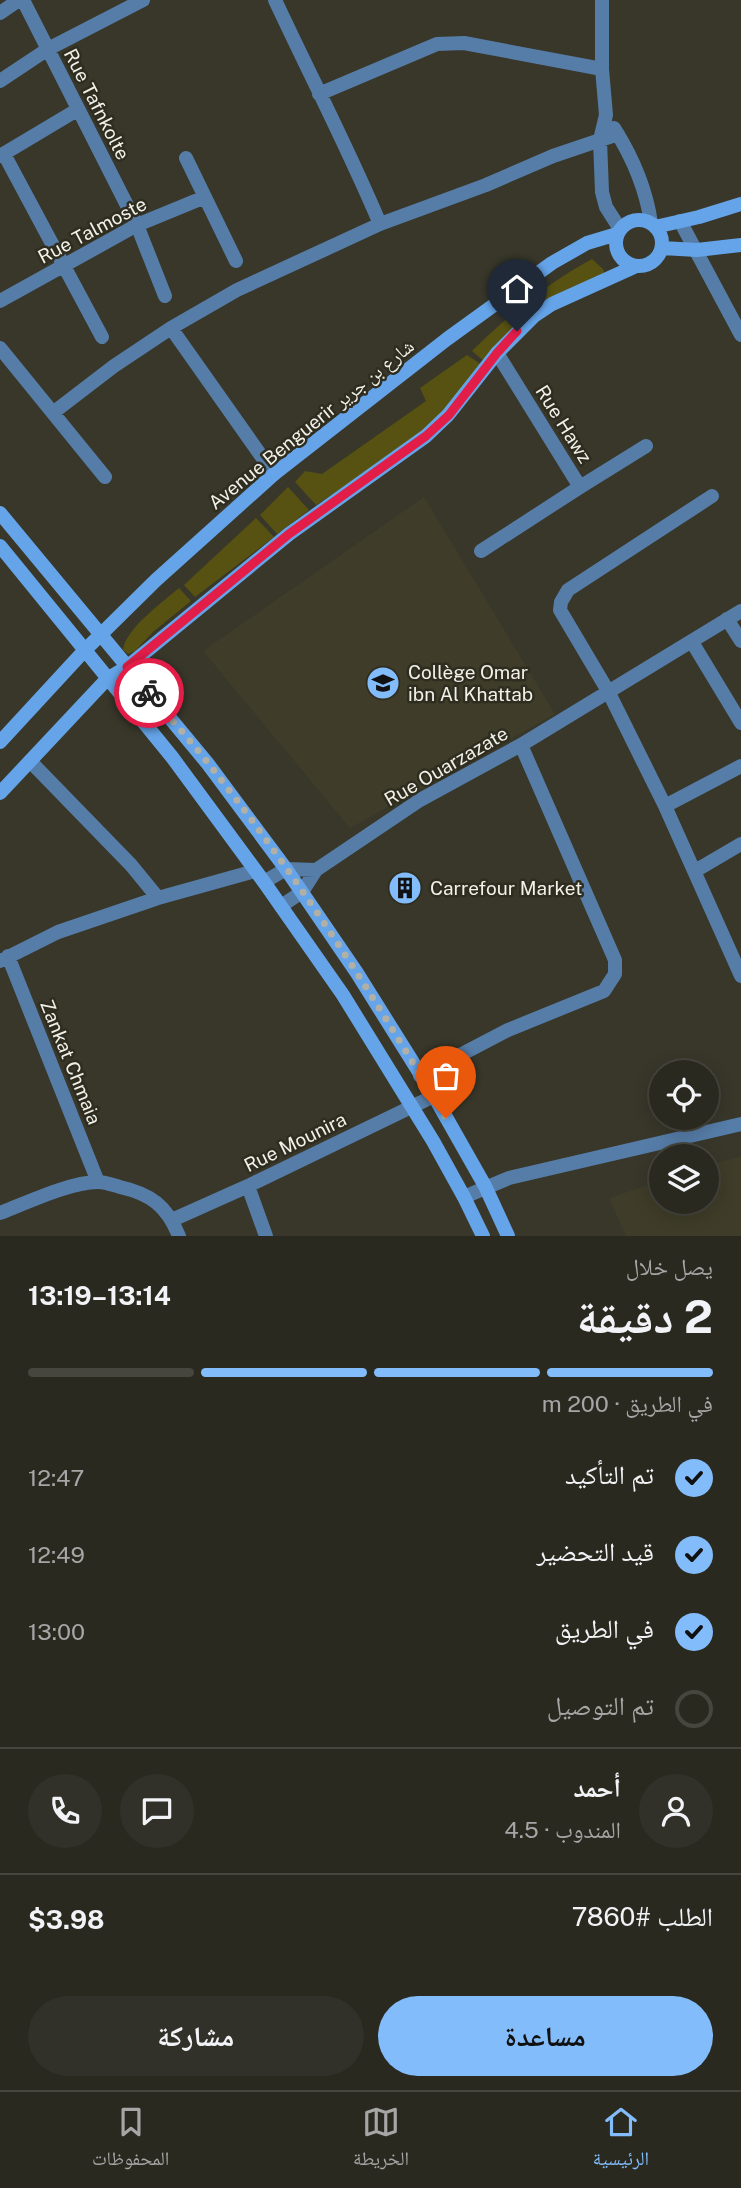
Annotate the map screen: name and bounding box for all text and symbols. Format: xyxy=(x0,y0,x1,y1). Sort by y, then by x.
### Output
street label: Rue Tafnkolte xyxy=(60,45,134,163)
street label: Rue Talmoste xyxy=(34,192,150,268)
pin xyxy=(487,259,547,331)
icon: home xyxy=(498,270,536,308)
street label: Avenue Benguerir شارع بن جرير xyxy=(204,334,419,514)
street label: Rue Hawz xyxy=(531,381,597,467)
courier xyxy=(114,658,184,728)
place label: Collège Omar ibn Al Khattab xyxy=(408,661,533,705)
school or university icon: Collège Omar ibn Al Khattab xyxy=(364,664,402,702)
icon: bike xyxy=(130,674,168,712)
street label: Rue Ouarzazate xyxy=(380,722,512,810)
building icon: Carrefour Market xyxy=(386,869,424,907)
place label: Carrefour Market xyxy=(430,877,583,899)
street label: Zankat Chmaia xyxy=(36,997,106,1127)
pin xyxy=(416,1046,476,1118)
icon: bag xyxy=(427,1057,465,1095)
map controls xyxy=(649,1060,719,1214)
button: locate xyxy=(649,1060,719,1130)
street label: Rue Mounira xyxy=(240,1108,350,1176)
button: layers xyxy=(649,1144,719,1214)
text: يصل خلال xyxy=(626,1253,713,1280)
text: 13:14–13:19 xyxy=(28,1280,171,1311)
text: 2 دقيقة xyxy=(577,1289,713,1343)
text: في الطريق · 200 m xyxy=(542,1390,713,1417)
text: تم التأكيد xyxy=(565,1459,654,1490)
icon: check xyxy=(675,1459,713,1497)
text: 12:47 xyxy=(28,1464,84,1491)
text: قيد التحضير xyxy=(537,1536,654,1567)
icon: check xyxy=(675,1536,713,1574)
text: 12:49 xyxy=(28,1541,85,1568)
text: في الطريق xyxy=(555,1613,654,1644)
icon: check xyxy=(675,1613,713,1651)
text: 13:00 xyxy=(28,1618,85,1645)
text: تم التوصيل xyxy=(547,1690,654,1721)
text: أحمد xyxy=(573,1772,621,1803)
button: phone xyxy=(28,1774,102,1848)
button: chat xyxy=(120,1774,194,1848)
button: person xyxy=(639,1774,713,1848)
text: المندوب · 4.5 xyxy=(504,1816,621,1843)
text: الطلب #7860 xyxy=(572,1901,713,1932)
text: $3.98 xyxy=(28,1904,105,1935)
button: مشاركة xyxy=(28,1996,364,2076)
button: مساعدة xyxy=(378,1996,713,2076)
tab: المحفوظات xyxy=(92,2103,169,2177)
tab: الخريطة xyxy=(353,2103,409,2177)
tab: الرئيسية xyxy=(593,2103,649,2177)

